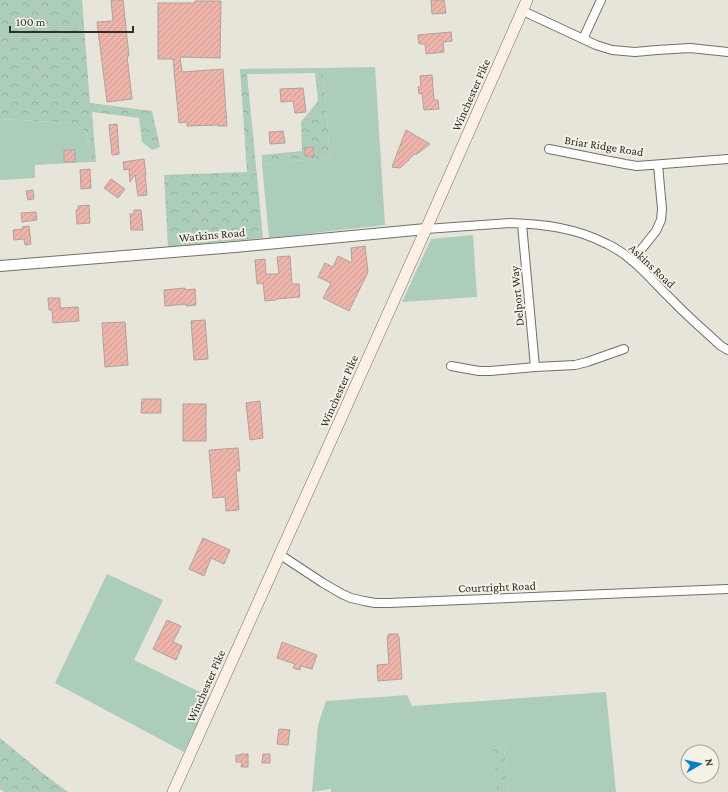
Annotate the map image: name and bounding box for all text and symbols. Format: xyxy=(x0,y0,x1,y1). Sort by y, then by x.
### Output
scale bar xyxy=(10,8,133,34)
text: 100 m xyxy=(16,15,46,29)
street label: Winchester Pike xyxy=(449,57,493,133)
street label: Briar Ridge Road xyxy=(564,133,645,159)
street label: Watkins Road xyxy=(178,225,246,245)
street label: Askins Road xyxy=(626,241,679,291)
street label: Delport Way xyxy=(507,265,527,327)
street label: Winchester Pike xyxy=(317,353,361,429)
street label: Courtright Road xyxy=(458,579,537,595)
street label: Winchester Pike xyxy=(184,648,228,724)
north arrow xyxy=(680,744,720,784)
text: N xyxy=(703,758,716,768)

